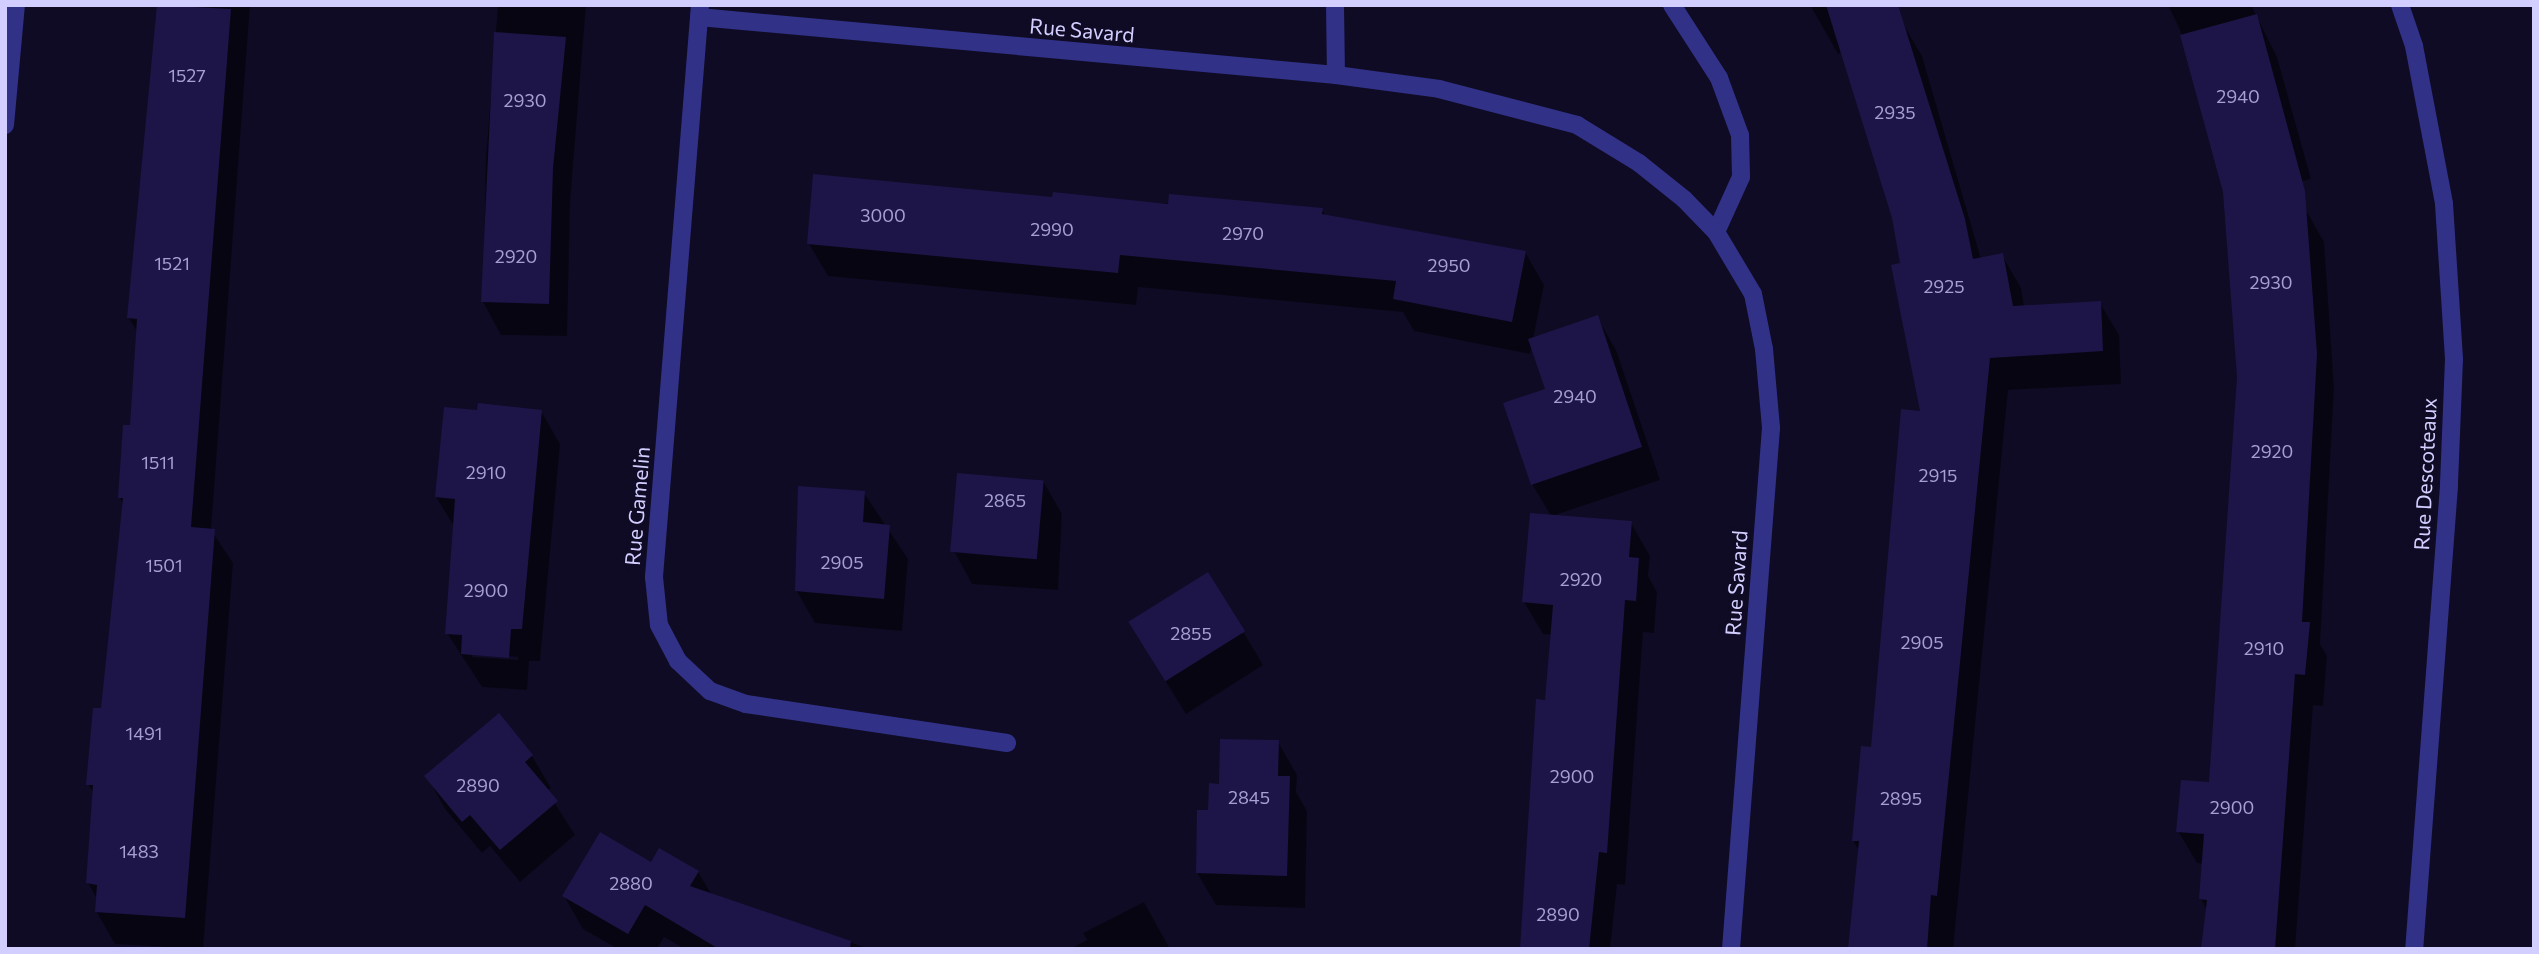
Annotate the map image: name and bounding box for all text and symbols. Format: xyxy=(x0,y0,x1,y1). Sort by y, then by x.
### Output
street label: Rue Savard xyxy=(1028,13,1136,47)
house number: 1527 xyxy=(168,64,206,86)
house number: 2940 xyxy=(2216,85,2260,107)
house number: 2930 xyxy=(504,89,546,111)
house number: 2935 xyxy=(1874,101,1916,123)
house number: 3000 xyxy=(860,204,906,226)
house number: 2990 xyxy=(1030,218,1074,240)
house number: 2970 xyxy=(1222,222,1264,244)
house number: 2920 xyxy=(495,245,537,267)
house number: 1521 xyxy=(154,252,190,274)
house number: 2950 xyxy=(1428,254,1470,276)
house number: 2930 xyxy=(2250,271,2292,293)
house number: 2925 xyxy=(1923,275,1965,297)
house number: 2940 xyxy=(1553,385,1597,407)
street label: Rue Descoteaux xyxy=(2408,397,2442,551)
house number: 2920 xyxy=(2251,440,2293,462)
street label: Rue Gamelin xyxy=(619,445,655,567)
house number: 1511 xyxy=(141,451,175,473)
house number: 2910 xyxy=(466,461,506,483)
house number: 2915 xyxy=(1919,464,1957,486)
house number: 2865 xyxy=(984,489,1026,511)
street label: Rue Savard xyxy=(1720,529,1752,637)
house number: 2905 xyxy=(821,551,863,573)
house number: 1501 xyxy=(145,554,183,576)
house number: 2920 xyxy=(1560,568,1602,590)
house number: 2900 xyxy=(464,579,508,601)
house number: 2855 xyxy=(1170,622,1212,644)
house number: 2905 xyxy=(1901,631,1943,653)
house number: 2910 xyxy=(2244,637,2284,659)
house number: 1491 xyxy=(125,722,163,744)
house number: 2900 xyxy=(1550,765,1594,787)
house number: 2890 xyxy=(456,774,500,796)
house number: 2845 xyxy=(1228,786,1270,808)
house number: 2895 xyxy=(1880,787,1922,809)
house number: 2900 xyxy=(2210,796,2254,818)
house number: 1483 xyxy=(119,840,159,862)
house number: 2880 xyxy=(609,872,653,894)
house number: 2890 xyxy=(1536,903,1580,925)

